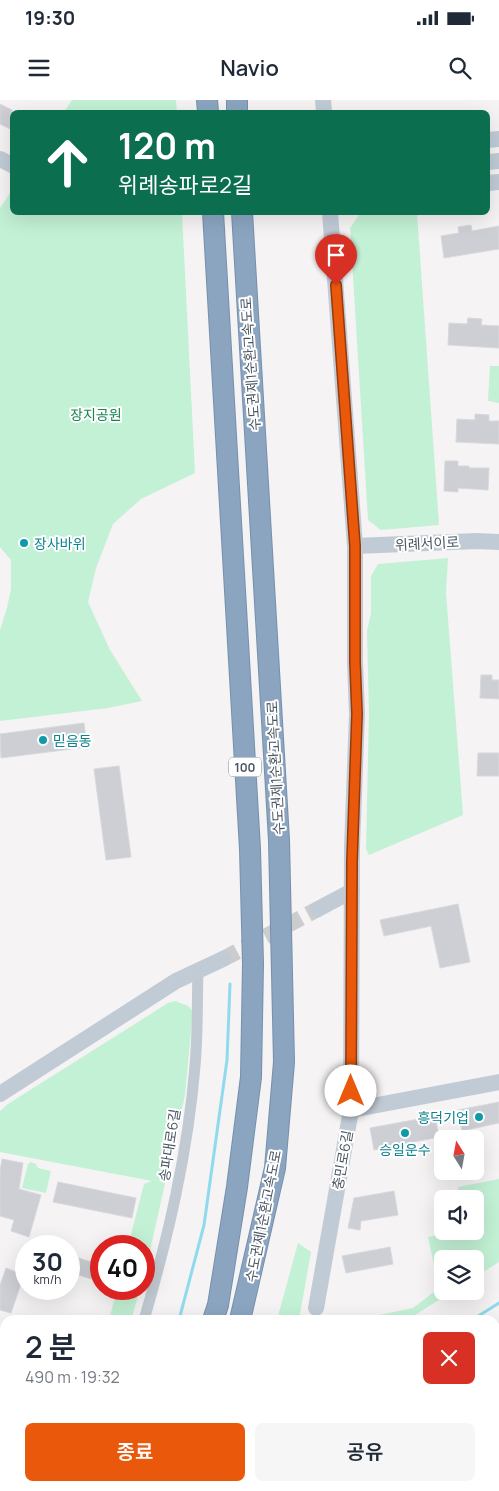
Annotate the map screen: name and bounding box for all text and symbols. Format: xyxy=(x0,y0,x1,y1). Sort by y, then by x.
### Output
text: 19:30 xyxy=(25,5,75,31)
text: Navio xyxy=(220,53,279,83)
icon: menu xyxy=(25,54,53,82)
icon: search xyxy=(446,54,474,82)
text: 120 m xyxy=(118,122,216,170)
icon: ahead xyxy=(35,130,100,195)
text: 위례송파로2길 xyxy=(118,170,252,200)
pin xyxy=(315,234,357,285)
icon: arrive xyxy=(322,241,350,269)
street label: 수도권제1순환고속도로 xyxy=(236,296,264,432)
park label: 장지공원 xyxy=(70,405,122,424)
street label: 위례서이로 xyxy=(394,532,460,554)
place label: 장사바위 xyxy=(34,534,86,553)
marker: 장사바위 xyxy=(18,537,30,549)
street label: 수도권제1순환고속도로 xyxy=(262,700,288,836)
place label: 믿음동 xyxy=(53,731,92,750)
marker: 믿음동 xyxy=(37,734,49,746)
road number: 100 xyxy=(229,758,261,776)
position arrow xyxy=(324,1064,376,1116)
street label: 송파대로6길 xyxy=(154,1107,184,1183)
place label: 흥덕기업 xyxy=(417,1108,469,1127)
marker: 흥덕기업 xyxy=(473,1111,485,1123)
marker: 승일운수 xyxy=(399,1127,411,1139)
street label: 충민로6길 xyxy=(327,1129,357,1191)
north arrow xyxy=(434,1130,484,1180)
map controls xyxy=(434,1130,484,1300)
place label: 승일운수 xyxy=(379,1140,431,1159)
street label: 수도권제1순환고속도로 xyxy=(241,1148,285,1284)
button: sound xyxy=(434,1190,484,1240)
speed limit sign: 40 xyxy=(90,1235,155,1300)
text: 30 xyxy=(32,1244,63,1279)
button: layers xyxy=(434,1250,484,1300)
text: km/h xyxy=(34,1271,61,1288)
text: 2 분 xyxy=(25,1326,76,1367)
button: close xyxy=(423,1332,475,1384)
text: 490 m · 19:32 xyxy=(25,1366,120,1388)
button: 종료 xyxy=(25,1423,245,1481)
button: 공유 xyxy=(255,1423,475,1481)

